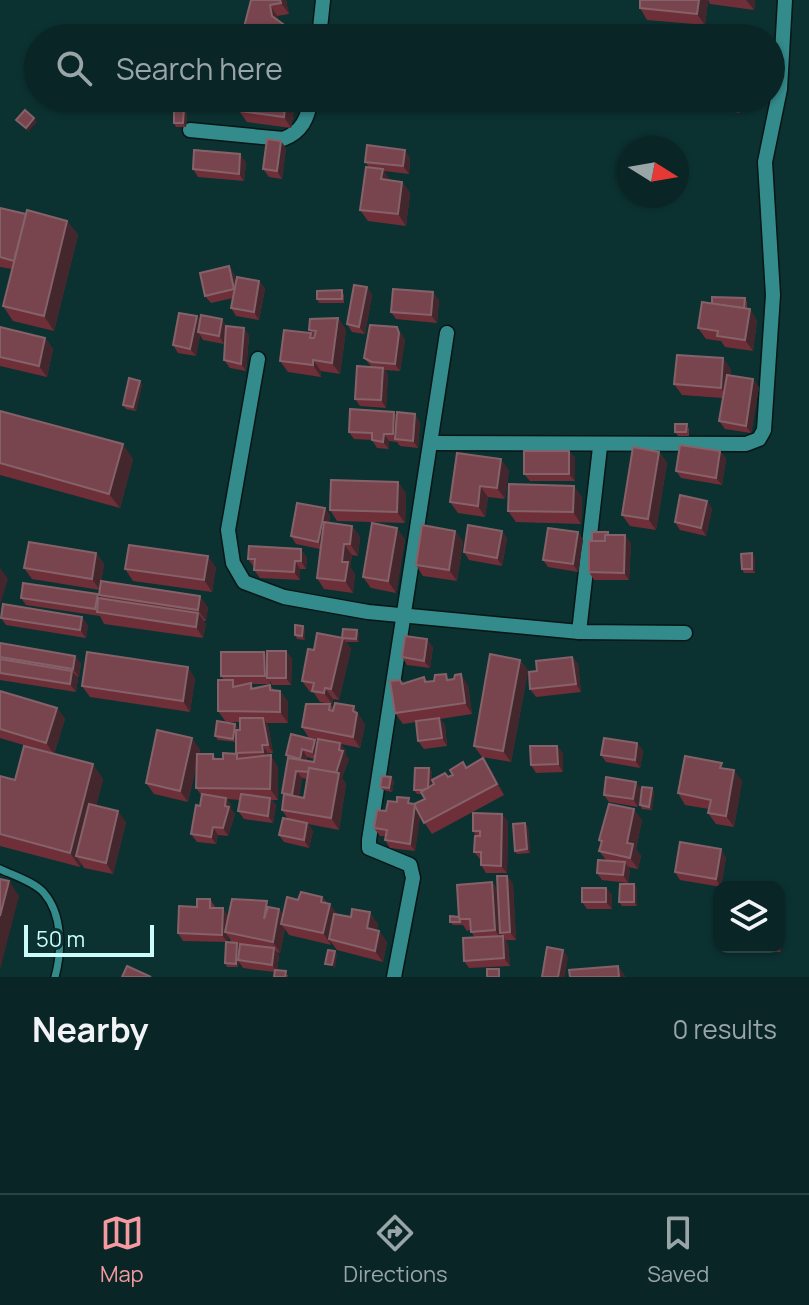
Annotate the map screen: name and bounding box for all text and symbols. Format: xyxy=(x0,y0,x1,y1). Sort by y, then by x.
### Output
search box xyxy=(24,24,785,112)
icon: search xyxy=(52,46,96,90)
text: Search here xyxy=(116,48,283,89)
north arrow xyxy=(617,136,689,208)
map controls xyxy=(713,881,785,953)
button: layers xyxy=(713,881,785,953)
scale bar xyxy=(24,921,154,957)
text: 50 m xyxy=(36,924,85,954)
text: Nearby xyxy=(32,1006,148,1052)
text: 0 results xyxy=(672,1011,777,1047)
tab: Map xyxy=(100,1211,144,1289)
tab: Directions xyxy=(343,1211,448,1289)
tab: Saved xyxy=(647,1211,709,1289)

